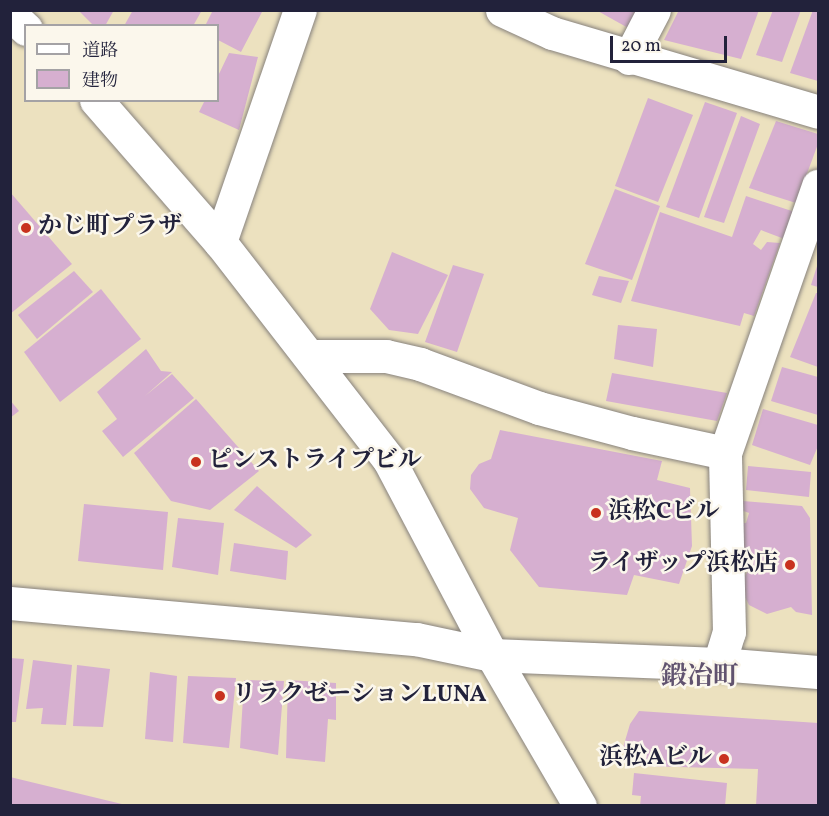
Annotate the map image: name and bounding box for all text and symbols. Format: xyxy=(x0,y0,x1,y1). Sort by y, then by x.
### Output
legend xyxy=(24,24,219,102)
scale bar xyxy=(613,24,730,62)
text: 20 m xyxy=(621,34,661,59)
text: 道路 xyxy=(82,39,118,64)
text: 建物 xyxy=(82,69,118,94)
place label: かじ町プラザ xyxy=(38,214,182,242)
marker: かじ町プラザ xyxy=(19,221,33,235)
place label: ピンストライプビル xyxy=(208,448,424,476)
marker: ピンストライプビル xyxy=(189,455,203,469)
place label: 浜松Cビル xyxy=(608,499,719,527)
marker: 浜松Cビル xyxy=(589,506,603,520)
place label: ライザップ浜松店 xyxy=(586,551,778,579)
marker: ライザップ浜松店 xyxy=(783,558,797,572)
district label: 鍛冶町 xyxy=(661,662,739,694)
place label: リラクゼーションLUNA xyxy=(232,682,488,710)
marker: リラクゼーションLUNA xyxy=(213,689,227,703)
place label: 浜松Aビル xyxy=(599,745,712,773)
marker: 浜松Aビル xyxy=(717,752,731,766)

